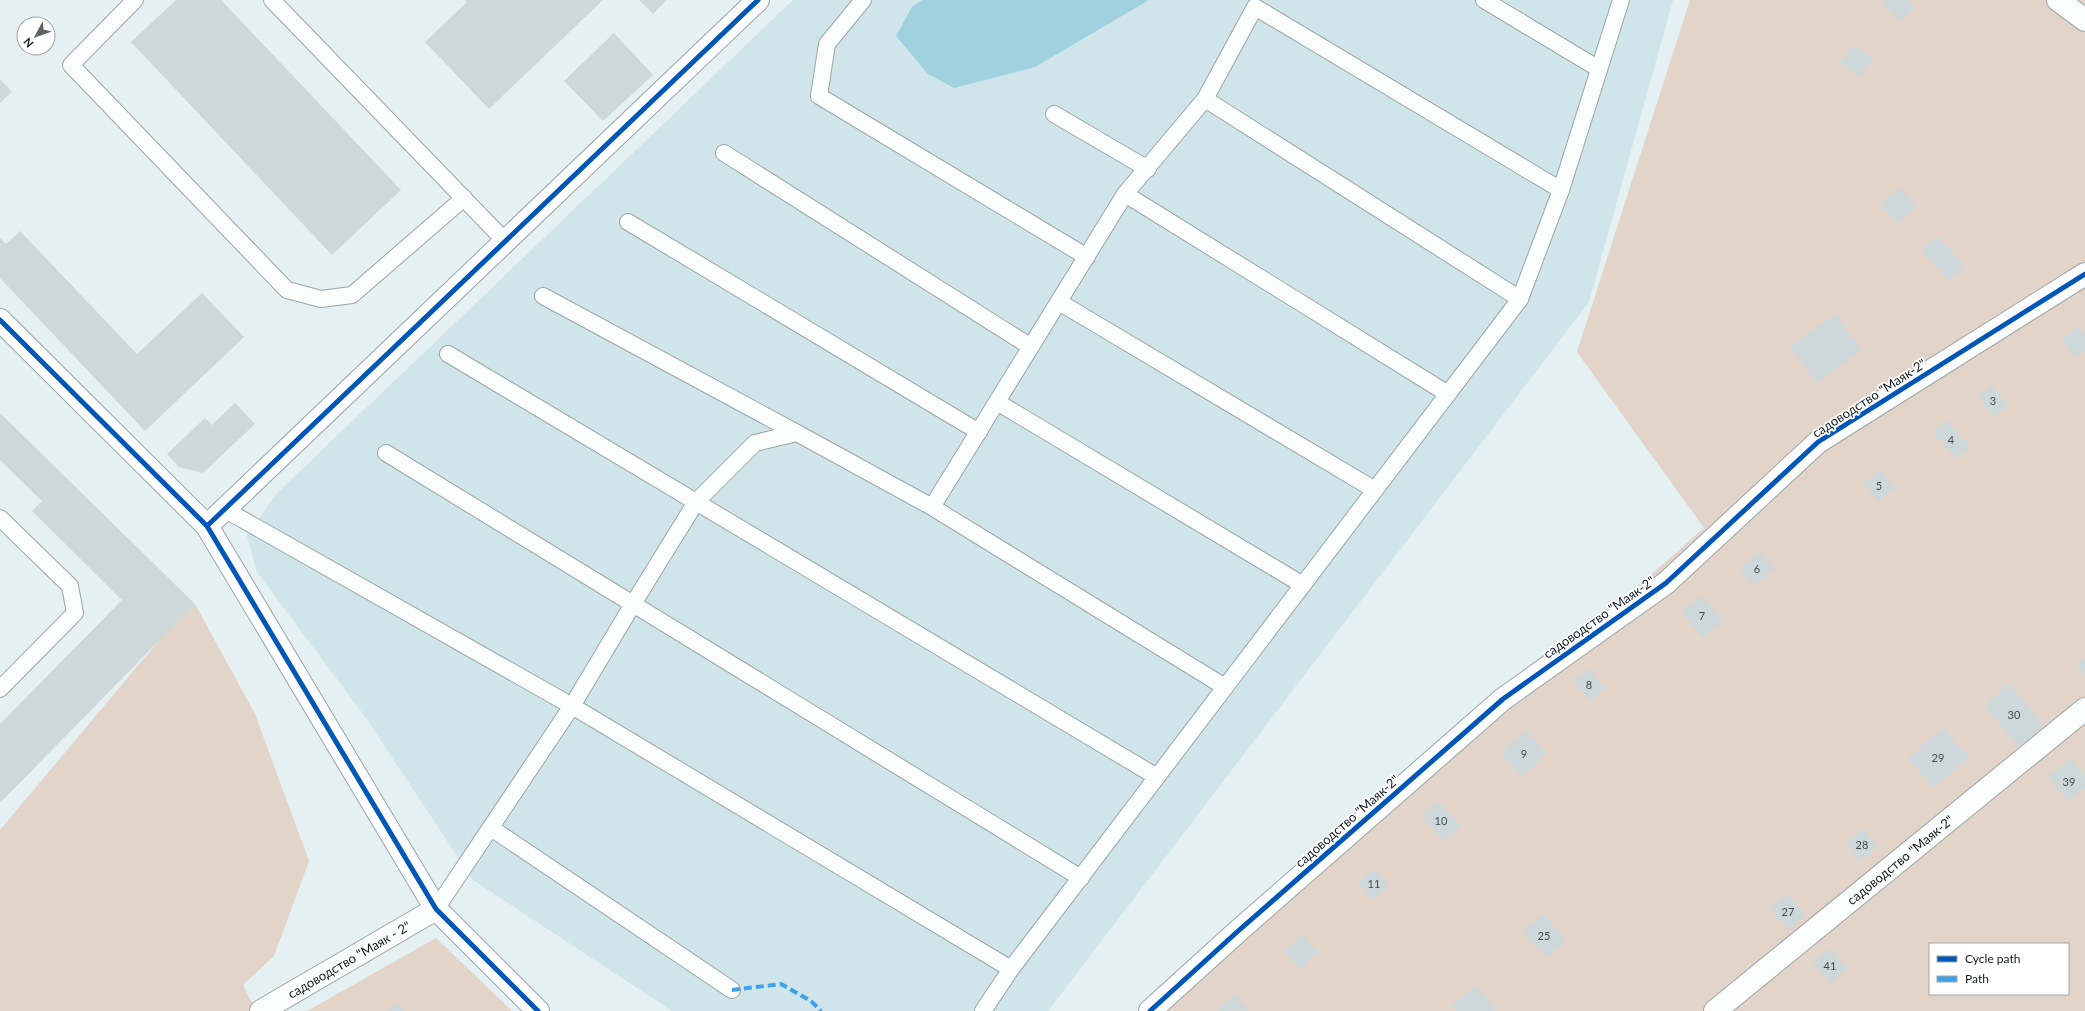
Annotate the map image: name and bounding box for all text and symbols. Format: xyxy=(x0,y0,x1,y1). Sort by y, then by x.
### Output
north arrow xyxy=(16,16,56,56)
text: N xyxy=(20,35,36,50)
street label: садоводство "Маяк-2" xyxy=(1809,355,1929,441)
house number: 3 xyxy=(1990,394,1996,407)
house number: 4 xyxy=(1948,433,1955,446)
house number: 5 xyxy=(1876,479,1882,492)
house number: 6 xyxy=(1754,562,1760,575)
street label: садоводство "Маяк-2" xyxy=(1540,572,1658,662)
house number: 7 xyxy=(1699,609,1705,622)
house number: 8 xyxy=(1586,678,1592,691)
house number: 30 xyxy=(2008,708,2021,721)
house number: 9 xyxy=(1521,747,1527,760)
house number: 29 xyxy=(1932,751,1944,764)
street label: садоводство "Маяк-2" xyxy=(1292,771,1402,871)
house number: 39 xyxy=(2063,775,2075,788)
street label: садоводство "Маяк-2" xyxy=(1844,812,1957,908)
house number: 10 xyxy=(1435,814,1448,827)
house number: 28 xyxy=(1856,838,1868,851)
house number: 11 xyxy=(1368,877,1380,890)
house number: 27 xyxy=(1782,905,1794,918)
street label: садоводство "Маяк - 2" xyxy=(285,918,414,1002)
house number: 25 xyxy=(1538,929,1550,942)
legend xyxy=(1929,943,2069,995)
text: Cycle path xyxy=(1965,951,2020,966)
house number: 41 xyxy=(1824,959,1836,972)
text: Path xyxy=(1965,971,1989,986)

